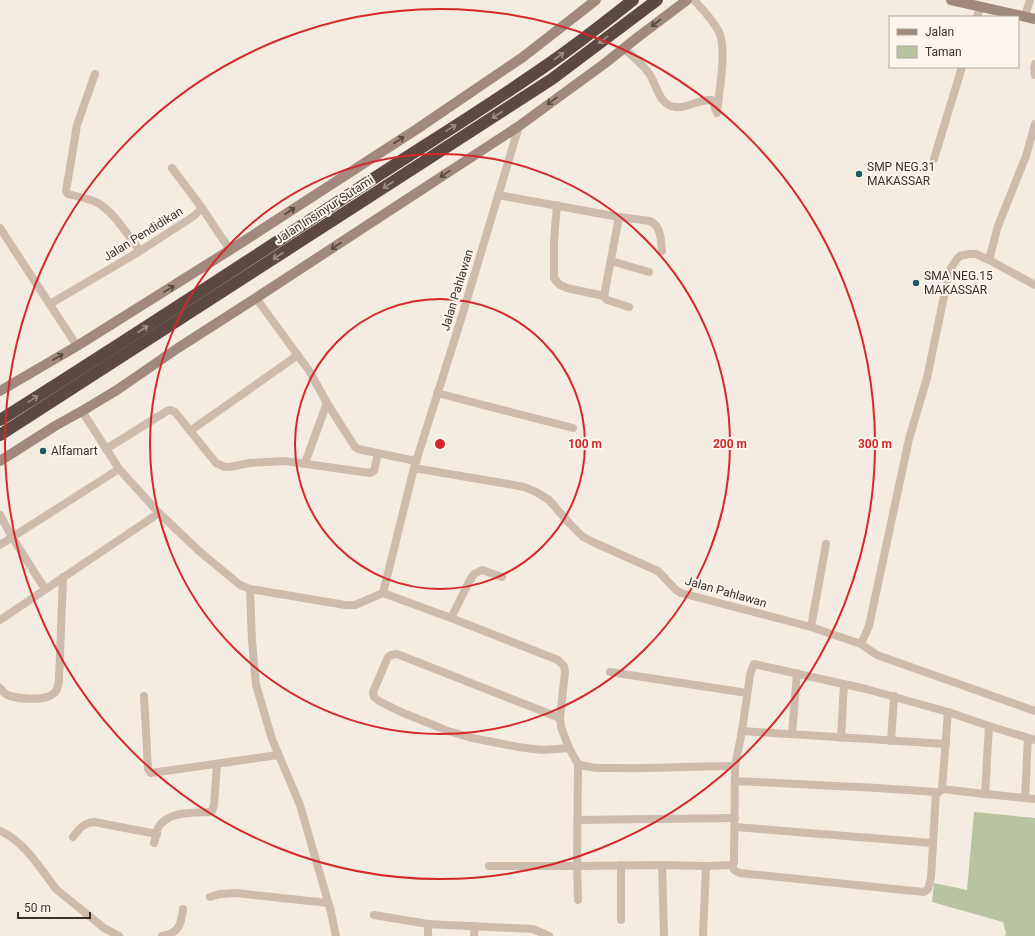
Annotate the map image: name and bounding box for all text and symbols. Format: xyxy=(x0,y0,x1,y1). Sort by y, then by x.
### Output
legend xyxy=(889,16,1019,68)
one-way arrow xyxy=(650,19,661,27)
text: Jalan xyxy=(925,25,954,39)
one-way arrow xyxy=(598,36,609,44)
text: Taman xyxy=(925,45,962,59)
one-way arrow xyxy=(553,52,564,60)
one-way arrow xyxy=(547,97,558,105)
one-way arrow xyxy=(492,111,503,119)
one-way arrow xyxy=(445,124,457,132)
one-way arrow xyxy=(393,136,405,144)
place label: SMP NEG.31 MAKASSAR xyxy=(867,160,935,188)
marker: SMP NEG.31 MAKASSAR xyxy=(854,169,864,179)
one-way arrow xyxy=(439,170,450,178)
street label: Jalan Insinyur Sutami xyxy=(272,173,376,247)
one-way arrow xyxy=(382,181,393,190)
street label: Jalan Pendidikan xyxy=(101,204,185,264)
one-way arrow xyxy=(284,207,295,215)
one-way arrow xyxy=(331,242,342,250)
street label: Jalan Pahlawan xyxy=(438,248,476,332)
one-way arrow xyxy=(273,252,284,260)
place label: SMA NEG.15 MAKASSAR xyxy=(924,269,993,297)
marker: SMA NEG.15 MAKASSAR xyxy=(911,278,921,288)
one-way arrow xyxy=(163,285,174,293)
one-way arrow xyxy=(137,325,148,333)
one-way arrow xyxy=(52,353,64,361)
one-way arrow xyxy=(27,395,39,403)
centre of rings xyxy=(433,437,447,451)
text: 100 m xyxy=(568,437,602,451)
text: 200 m xyxy=(713,437,747,451)
text: 300 m xyxy=(858,437,892,451)
place label: Alfamart xyxy=(51,444,98,458)
marker: Alfamart xyxy=(38,446,48,456)
street label: Jalan Pahlawan xyxy=(683,574,769,610)
scale bar xyxy=(18,894,90,920)
text: 50 m xyxy=(24,901,51,915)

